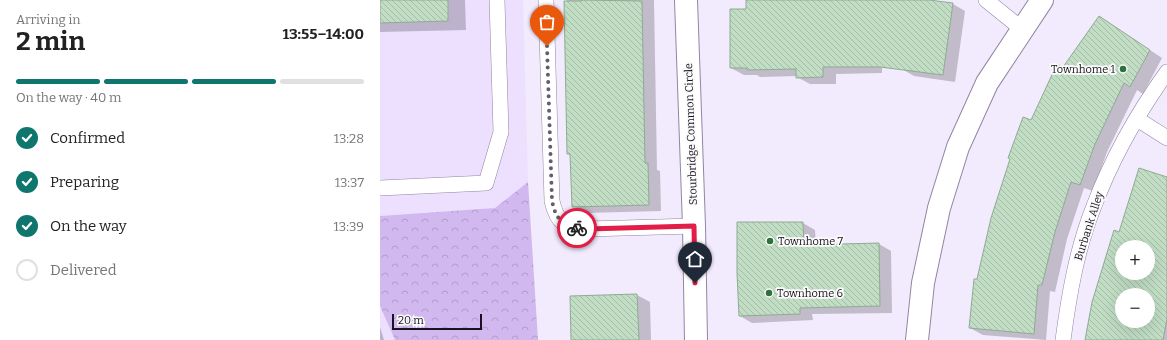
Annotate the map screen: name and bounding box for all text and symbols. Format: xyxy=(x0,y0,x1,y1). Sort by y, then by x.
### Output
pin xyxy=(530,5,564,46)
icon: bag xyxy=(536,11,558,33)
text: Arriving in xyxy=(16,12,81,27)
text: 13:55–14:00 xyxy=(282,25,364,43)
text: 2 min xyxy=(16,26,85,57)
street label: Stourbridge Common Circle xyxy=(682,63,700,205)
place label: Townhome 1 xyxy=(1051,63,1116,76)
marker: Townhome 1 xyxy=(1118,64,1128,74)
text: On the way · 40 m xyxy=(16,90,121,105)
icon: check xyxy=(16,127,38,149)
text: Confirmed xyxy=(50,129,125,147)
text: 13:28 xyxy=(334,131,364,146)
icon: check xyxy=(16,171,38,193)
text: Preparing xyxy=(50,173,119,191)
text: 13:37 xyxy=(335,175,364,190)
street label: Burbank Alley xyxy=(1072,190,1106,262)
courier xyxy=(557,208,597,248)
icon: check xyxy=(16,215,38,237)
text: On the way xyxy=(50,217,127,235)
icon: bike xyxy=(566,217,588,239)
text: 13:39 xyxy=(334,219,364,234)
place label: Townhome 7 xyxy=(778,235,844,248)
marker: Townhome 7 xyxy=(765,236,775,246)
map controls xyxy=(1115,240,1155,328)
button: + xyxy=(1115,240,1155,280)
pin xyxy=(678,242,712,283)
icon: home xyxy=(684,248,706,270)
text: Delivered xyxy=(50,261,117,279)
place label: Townhome 6 xyxy=(777,287,843,300)
marker: Townhome 6 xyxy=(764,288,774,298)
button: − xyxy=(1115,288,1155,328)
scale bar xyxy=(392,312,482,331)
text: 20 m xyxy=(398,314,424,327)

